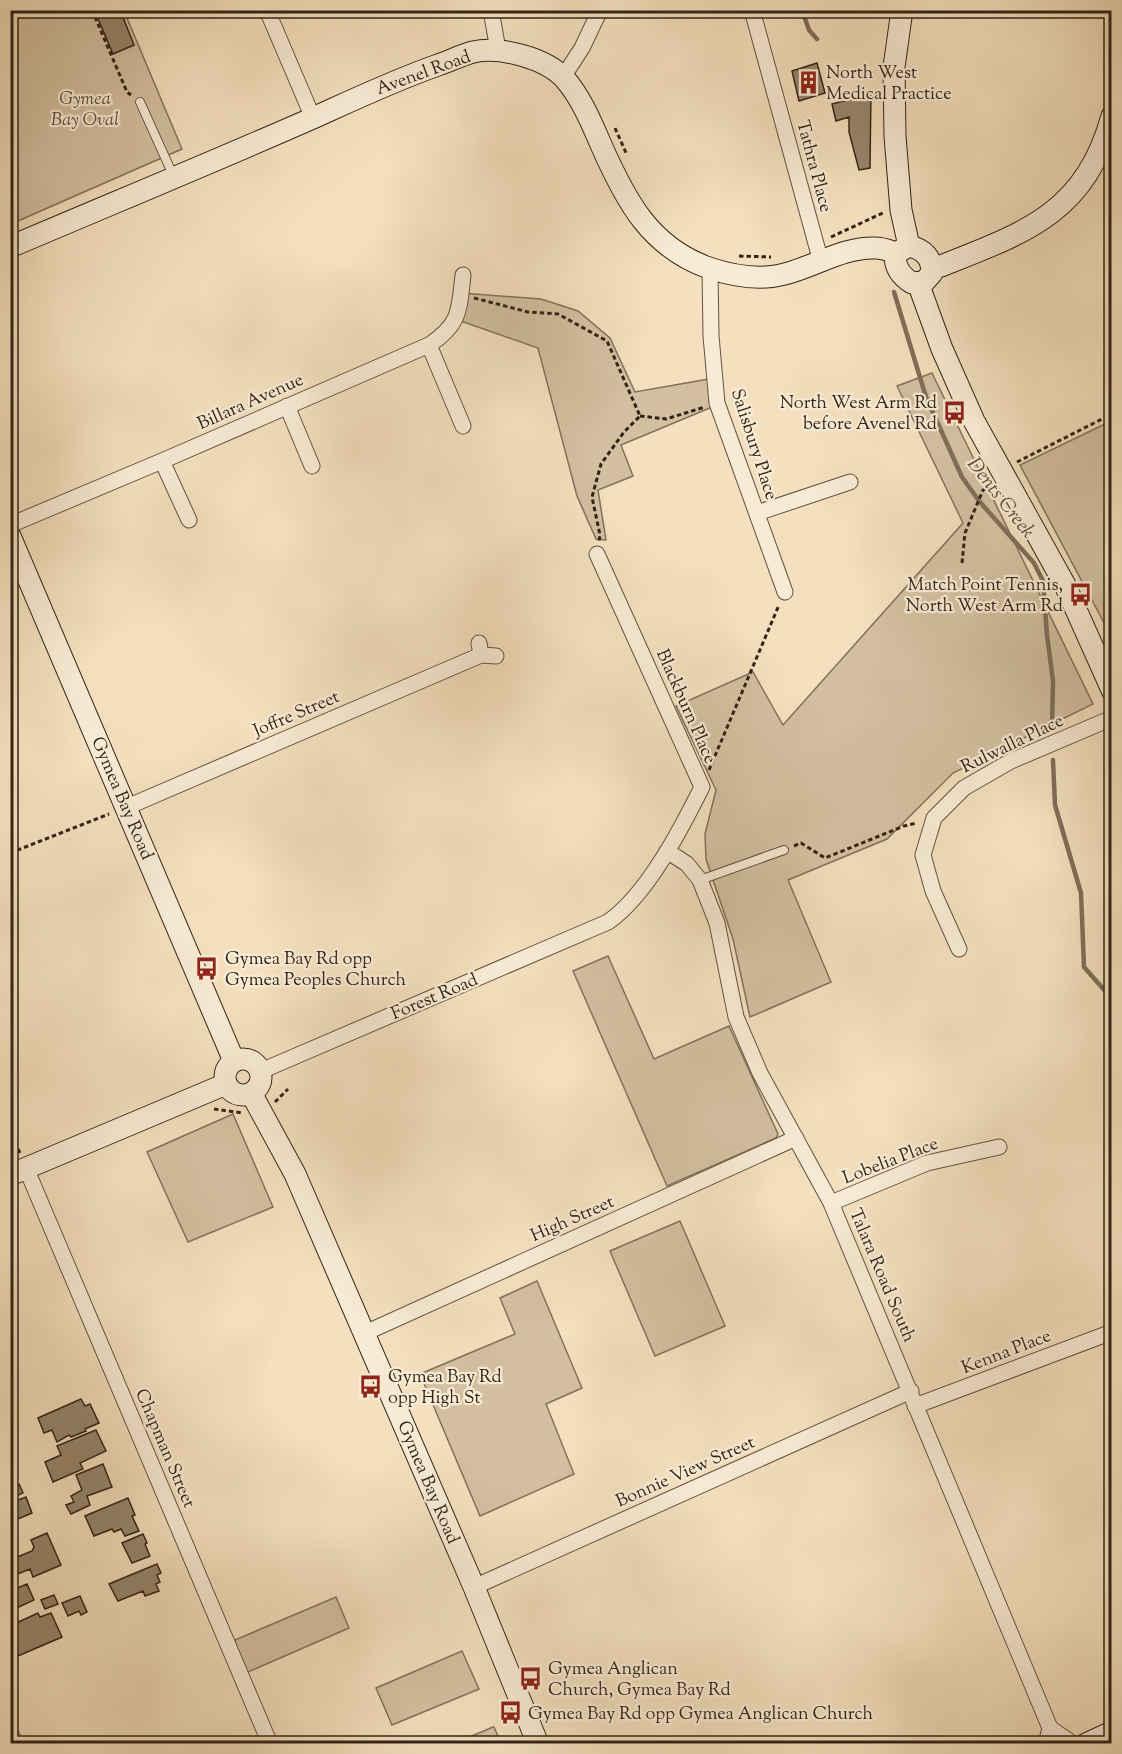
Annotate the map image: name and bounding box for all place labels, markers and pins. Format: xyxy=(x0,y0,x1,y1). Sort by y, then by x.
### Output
place label: North West Medical Practice xyxy=(826,61,952,108)
building icon: North West Medical Practice xyxy=(795,69,821,95)
place label: North West Arm Rd before Avenel Rd xyxy=(780,391,937,438)
bus stop icon: North West Arm Rd before Avenel Rd xyxy=(942,399,968,425)
place label: Match Point Tennis, North West Arm Rd xyxy=(906,573,1063,620)
bus stop icon: Match Point Tennis, North West Arm Rd xyxy=(1068,581,1094,607)
place label: Gymea Bay Rd opp Gymea Peoples Church xyxy=(225,947,406,994)
bus stop icon: Gymea Bay Rd opp Gymea Peoples Church xyxy=(194,955,220,981)
place label: Gymea Bay Rd opp High St xyxy=(388,1365,502,1412)
bus stop icon: Gymea Bay Rd opp High St xyxy=(357,1373,383,1399)
place label: Gymea Anglican Church, Gymea Bay Rd xyxy=(548,1657,731,1704)
bus stop icon: Gymea Anglican Church, Gymea Bay Rd xyxy=(517,1665,543,1691)
bus stop icon: Gymea Bay Rd opp Gymea Anglican Church xyxy=(497,1700,523,1726)
place label: Gymea Bay Rd opp Gymea Anglican Church xyxy=(528,1702,874,1728)

